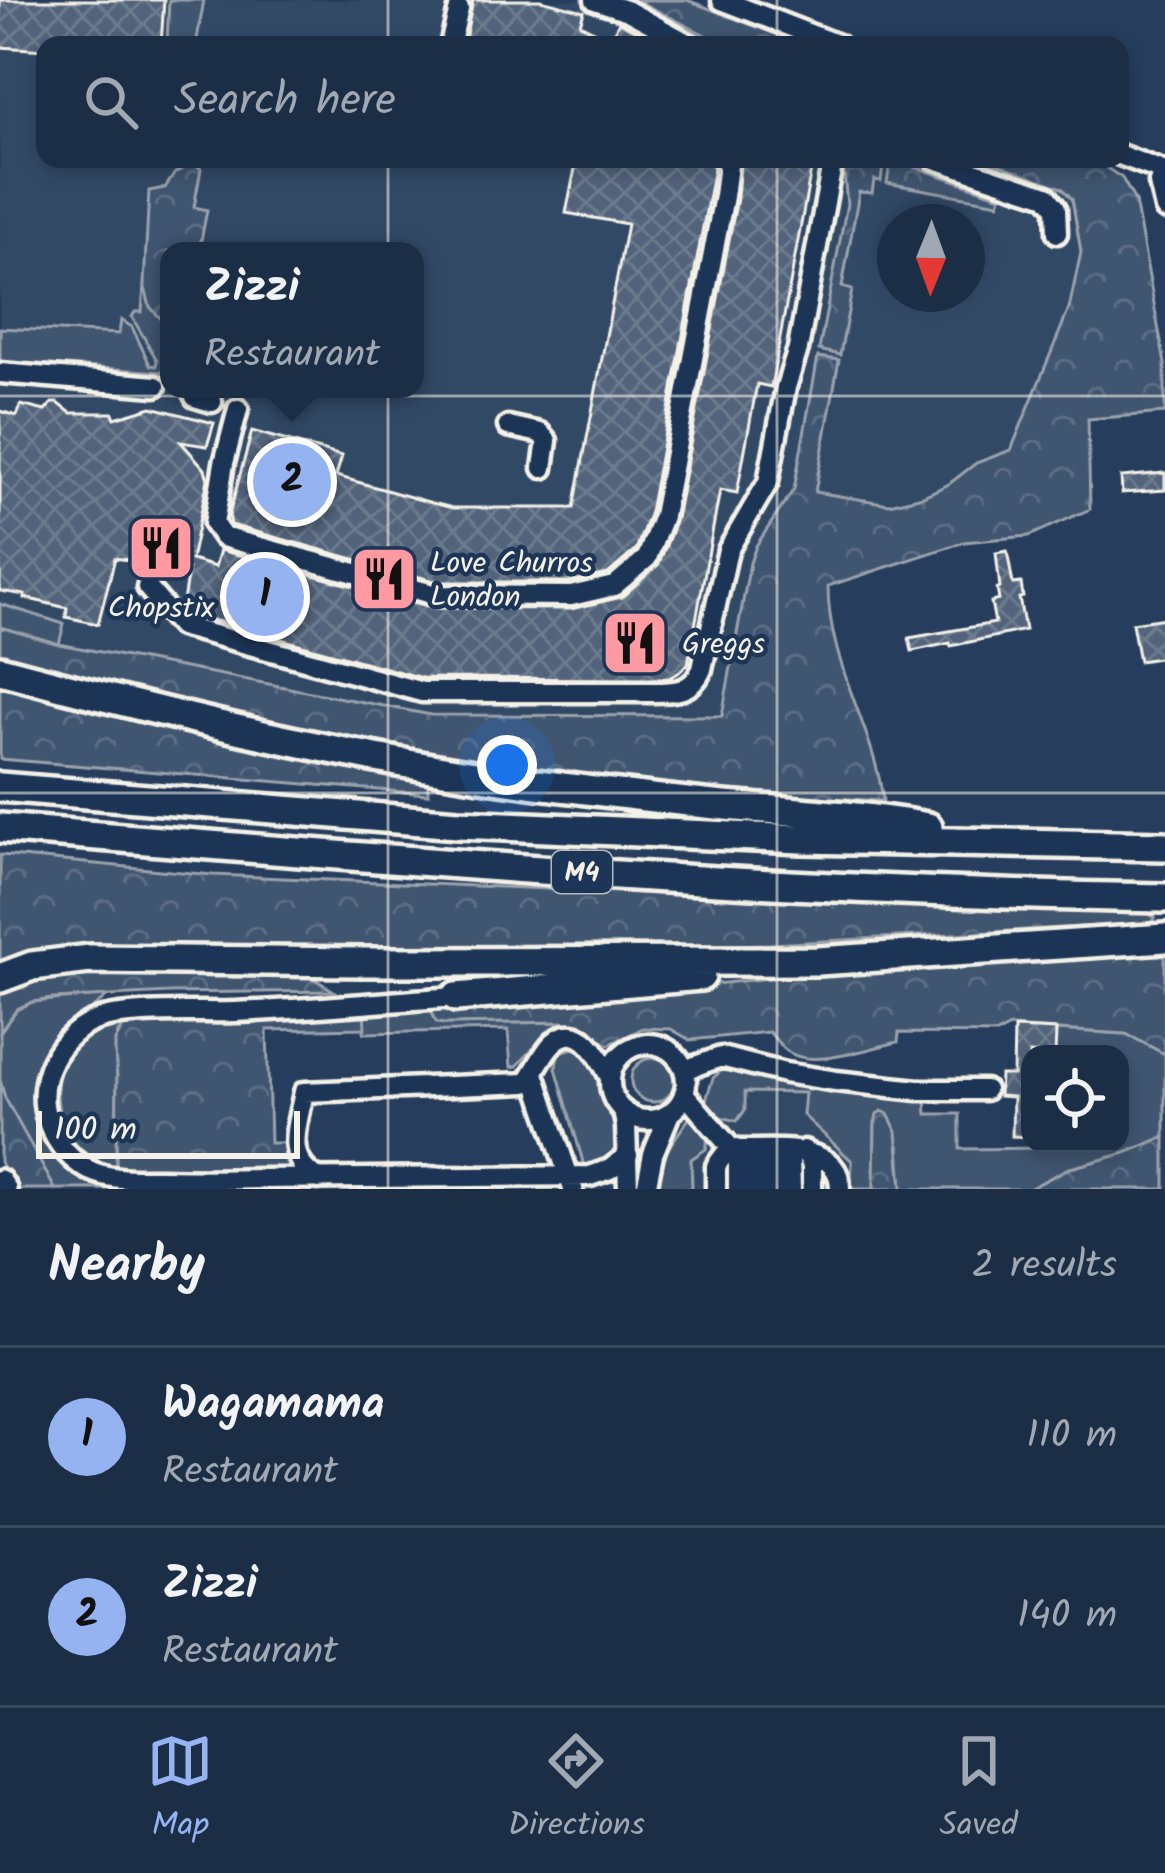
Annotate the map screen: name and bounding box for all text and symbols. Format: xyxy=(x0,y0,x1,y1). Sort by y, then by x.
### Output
search box xyxy=(36,36,1129,168)
text: Search here xyxy=(174,66,396,138)
icon: search xyxy=(78,69,144,135)
north arrow xyxy=(877,204,985,312)
popup xyxy=(160,242,424,398)
text: Zizzi xyxy=(204,253,300,325)
text: Restaurant xyxy=(204,325,380,387)
pin: 2 xyxy=(253,437,331,527)
restaurant icon: Chopstix xyxy=(126,513,196,583)
place label: Love Churros London xyxy=(430,540,593,622)
restaurant icon: Love Churros London xyxy=(349,544,419,614)
pin: 1 xyxy=(226,552,304,642)
place label: Chopstix xyxy=(108,585,215,633)
restaurant icon: Greggs xyxy=(600,608,670,678)
place label: Greggs xyxy=(682,621,765,669)
your location xyxy=(477,735,537,795)
road number: M4 xyxy=(552,851,612,893)
map controls xyxy=(1021,1045,1129,1153)
button: locate xyxy=(1021,1045,1129,1153)
scale bar xyxy=(36,1105,300,1158)
text: 100 m xyxy=(54,1105,137,1158)
text: Nearby xyxy=(48,1227,205,1308)
text: 2 results xyxy=(972,1236,1117,1298)
text: Wagamama xyxy=(162,1370,384,1442)
text: 1 xyxy=(81,1406,93,1468)
text: 110 m xyxy=(1026,1406,1117,1468)
text: Restaurant xyxy=(162,1442,338,1504)
text: Zizzi xyxy=(162,1550,258,1622)
text: 2 xyxy=(76,1586,98,1648)
text: 140 m xyxy=(1017,1586,1117,1648)
text: Restaurant xyxy=(162,1622,338,1684)
tab: Map xyxy=(147,1728,213,1853)
tab: Directions xyxy=(508,1728,645,1853)
tab: Saved xyxy=(939,1728,1018,1853)

